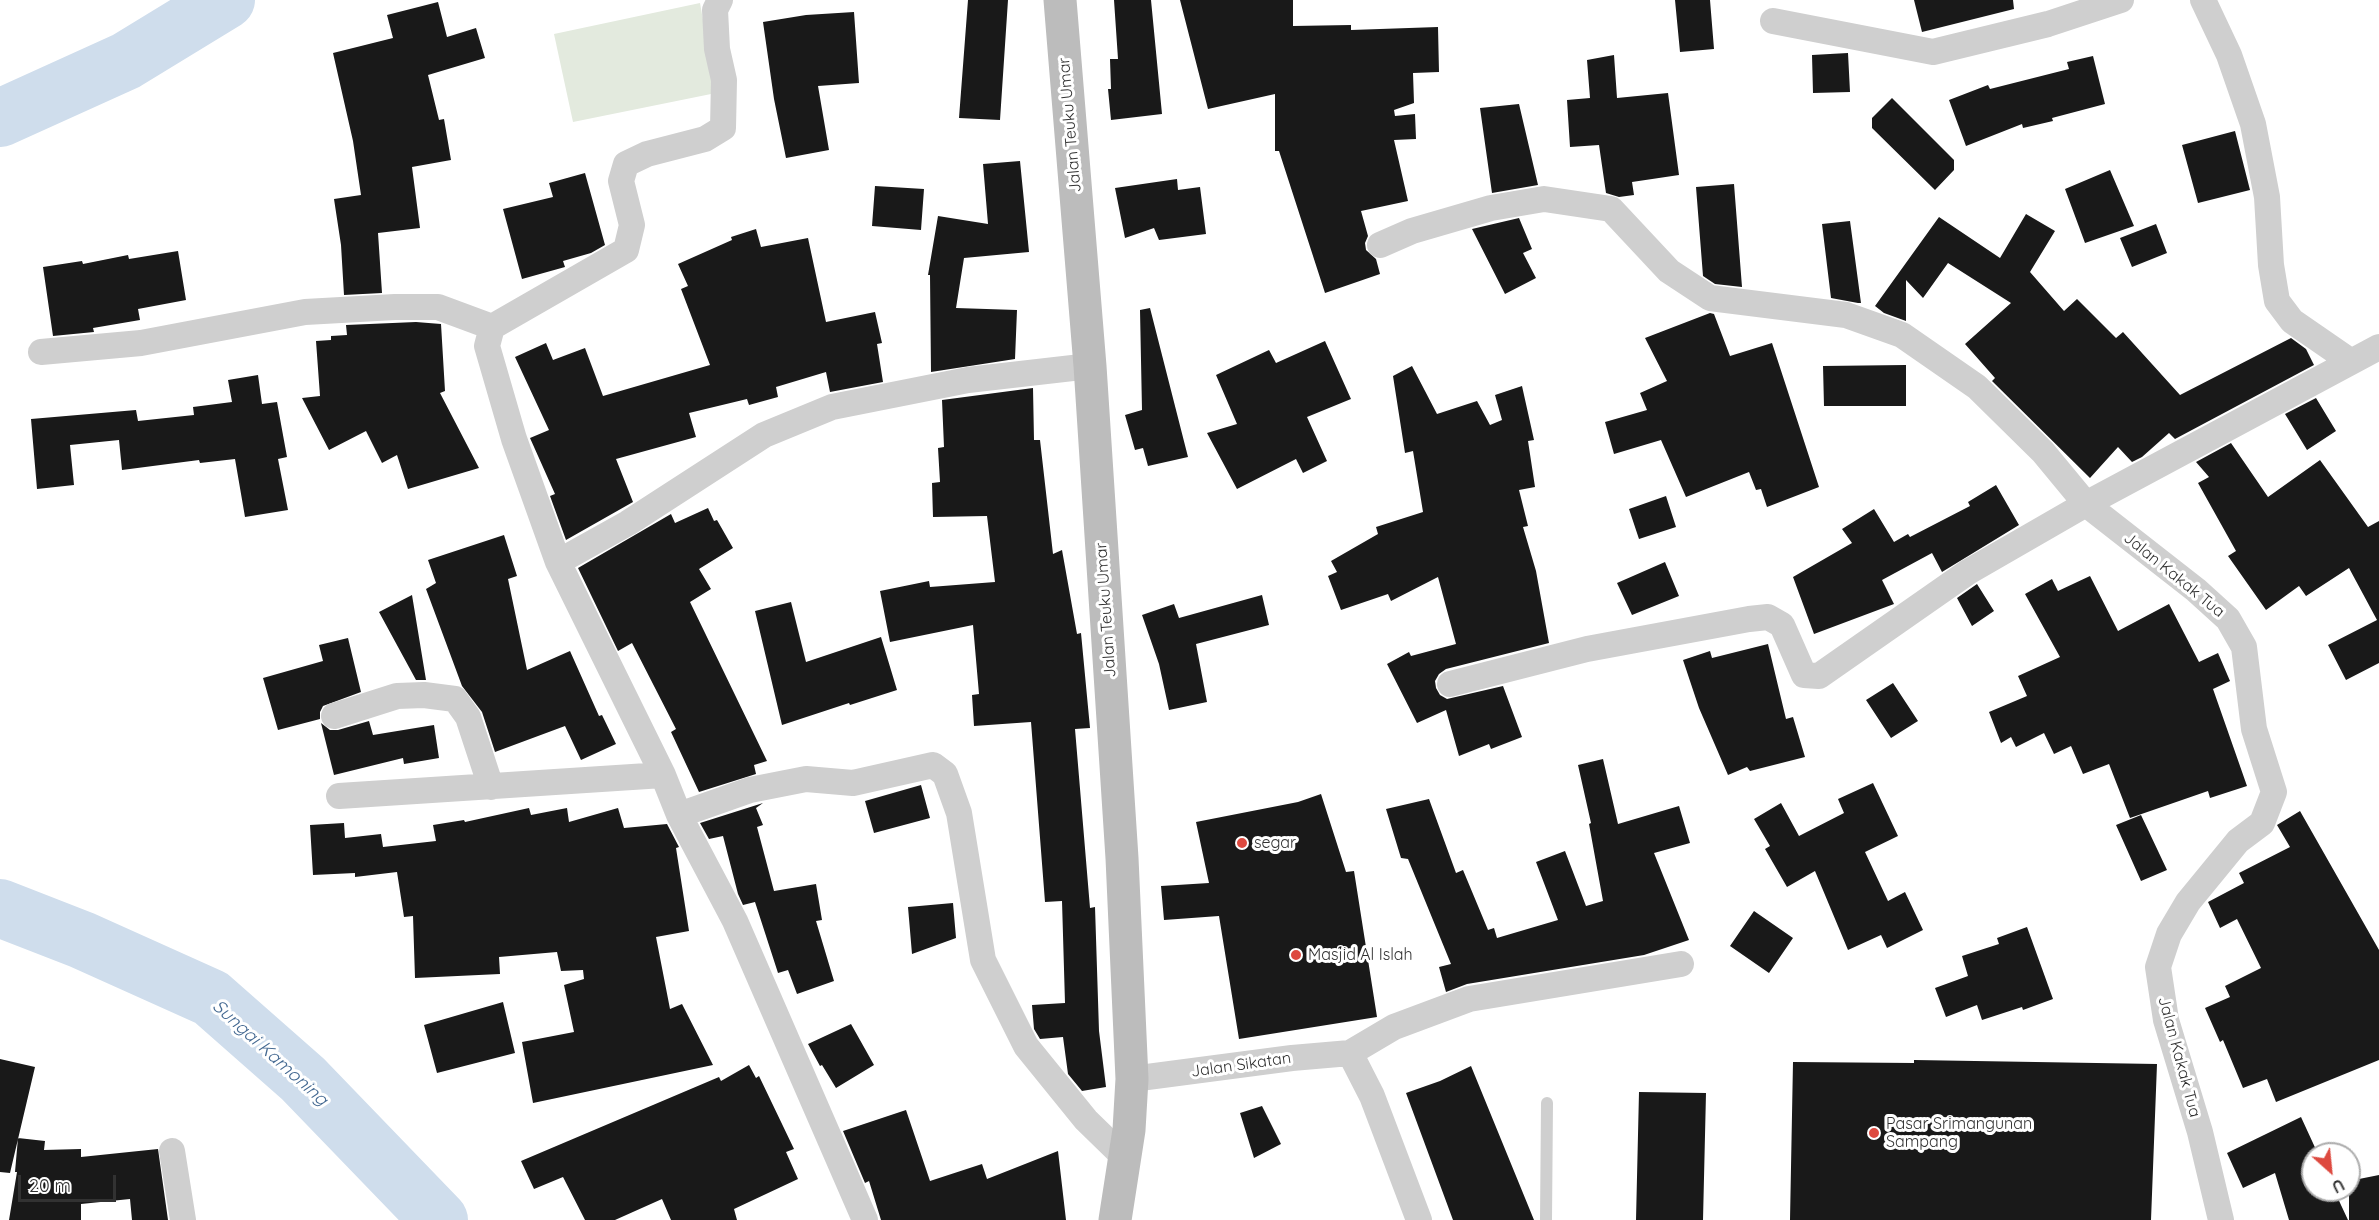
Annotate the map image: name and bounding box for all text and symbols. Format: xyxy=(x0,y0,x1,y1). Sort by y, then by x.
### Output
street label: Jalan Teuku Umar xyxy=(1055,57,1085,193)
street label: Jalan Kakak Tua xyxy=(2120,529,2228,621)
street label: Jalan Teuku Umar xyxy=(1092,542,1120,678)
place label: segar xyxy=(1254,833,1296,853)
marker: segar xyxy=(1235,836,1249,850)
place label: Masjid Al Islah xyxy=(1308,945,1413,965)
marker: Masjid Al Islah xyxy=(1289,948,1303,962)
street label: Jalan Kakak Tua xyxy=(2154,995,2204,1119)
water label: Sungai Kamoning xyxy=(208,996,332,1110)
street label: Jalan Sikatan xyxy=(1190,1048,1292,1082)
place label: Pasar Srimangunan Sampang xyxy=(1886,1114,2032,1152)
marker: Pasar Srimangunan Sampang xyxy=(1867,1126,1881,1140)
north arrow xyxy=(2301,1142,2361,1202)
scale bar xyxy=(21,1163,118,1201)
text: 20 m xyxy=(29,1174,71,1197)
text: U xyxy=(2329,1175,2348,1198)

